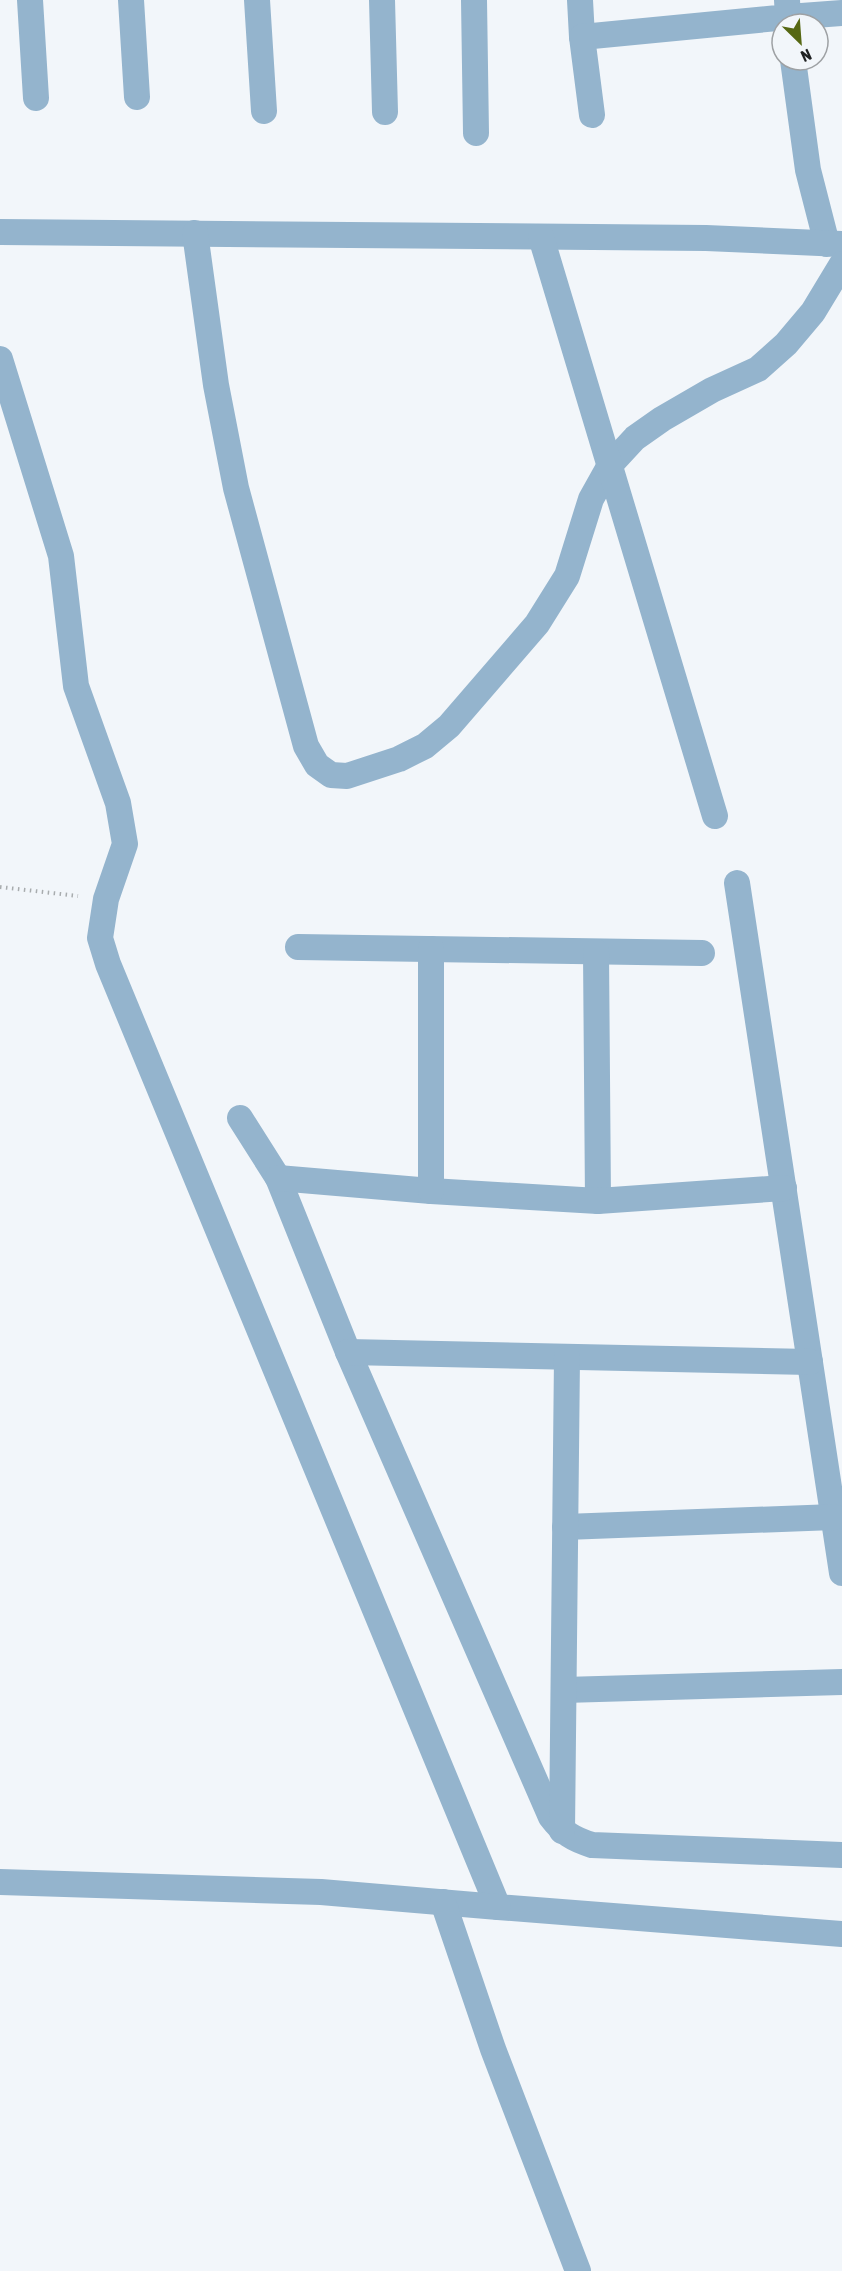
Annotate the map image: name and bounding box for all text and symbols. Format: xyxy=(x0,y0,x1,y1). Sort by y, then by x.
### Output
north arrow xyxy=(770,12,830,72)
text: N xyxy=(798,45,814,66)

